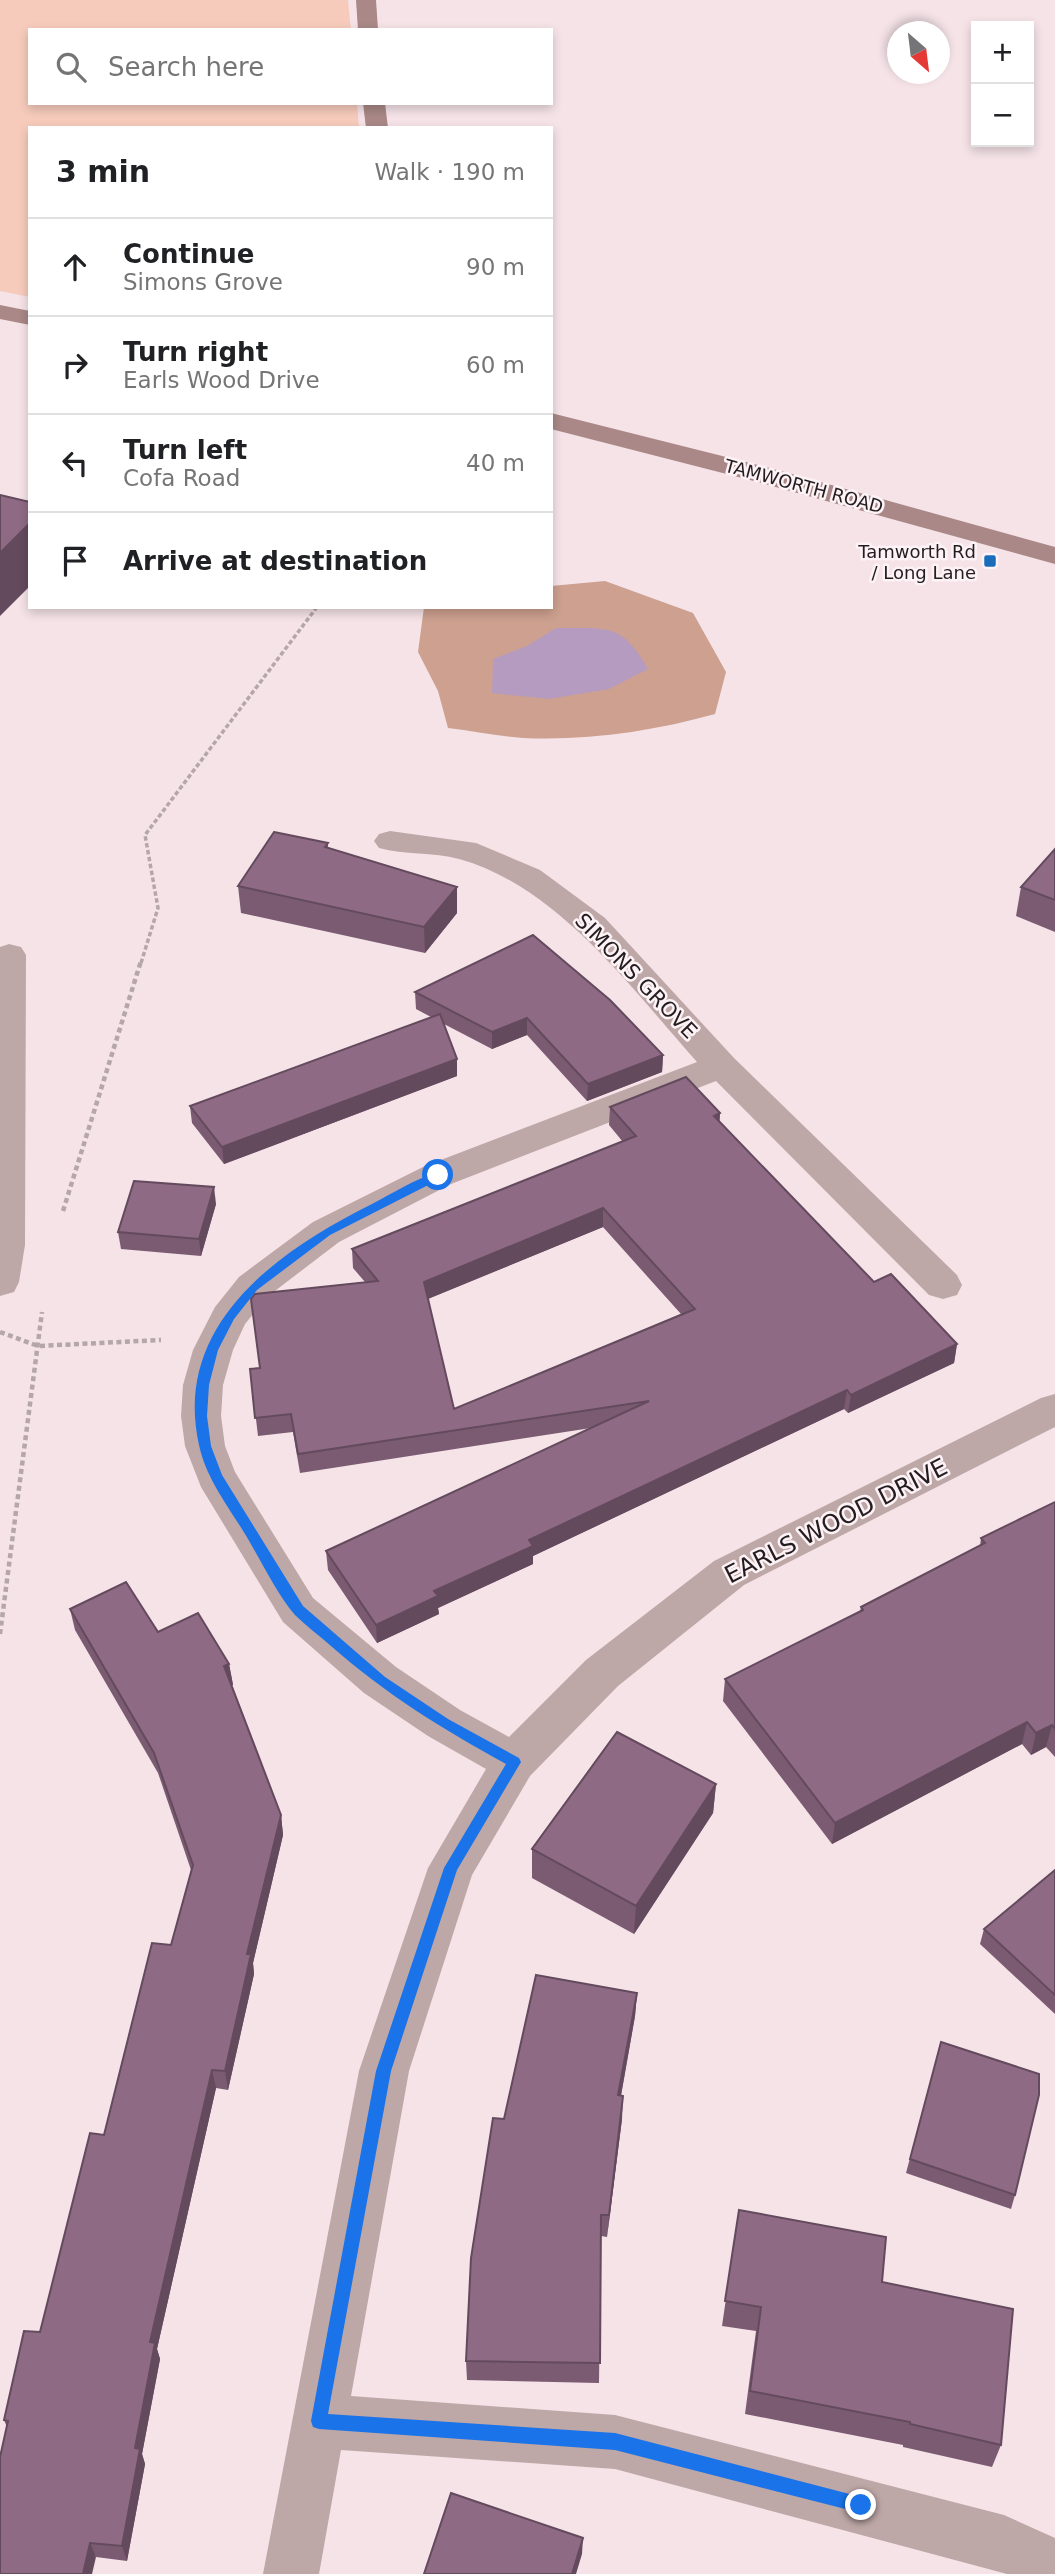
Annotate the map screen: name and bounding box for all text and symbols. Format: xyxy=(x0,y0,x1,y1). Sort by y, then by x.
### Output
north arrow xyxy=(887,21,950,84)
map controls xyxy=(971,21,1034,147)
button: + xyxy=(971,21,1034,84)
search box xyxy=(28,28,553,105)
icon: search xyxy=(52,48,90,86)
text: Search here xyxy=(108,52,264,82)
button: − xyxy=(971,84,1034,147)
text: 3 min xyxy=(56,154,150,189)
text: Walk · 190 m xyxy=(374,159,525,185)
text: Continue xyxy=(123,239,254,269)
icon: ahead xyxy=(56,248,94,286)
text: 90 m xyxy=(466,254,525,280)
text: Simons Grove xyxy=(123,269,283,295)
text: Turn right xyxy=(123,337,268,367)
icon: right xyxy=(56,346,94,384)
text: 60 m xyxy=(466,352,525,378)
text: Earls Wood Drive xyxy=(123,367,320,393)
text: Turn left xyxy=(123,435,247,465)
icon: left xyxy=(56,444,94,482)
text: 40 m xyxy=(466,450,525,476)
street label: TAMWORTH ROAD xyxy=(721,454,886,517)
text: Cofa Road xyxy=(123,465,240,491)
place label: Tamworth Rd / Long Lane xyxy=(857,541,976,583)
icon: arrive xyxy=(56,542,94,580)
text: Arrive at destination xyxy=(123,546,427,576)
marker: Tamworth Rd / Long Lane xyxy=(982,553,998,569)
street label: SIMONS GROVE xyxy=(570,908,702,1044)
route start xyxy=(422,1159,453,1190)
street label: EARLS WOOD DRIVE xyxy=(720,1453,952,1589)
route end xyxy=(845,2489,876,2520)

